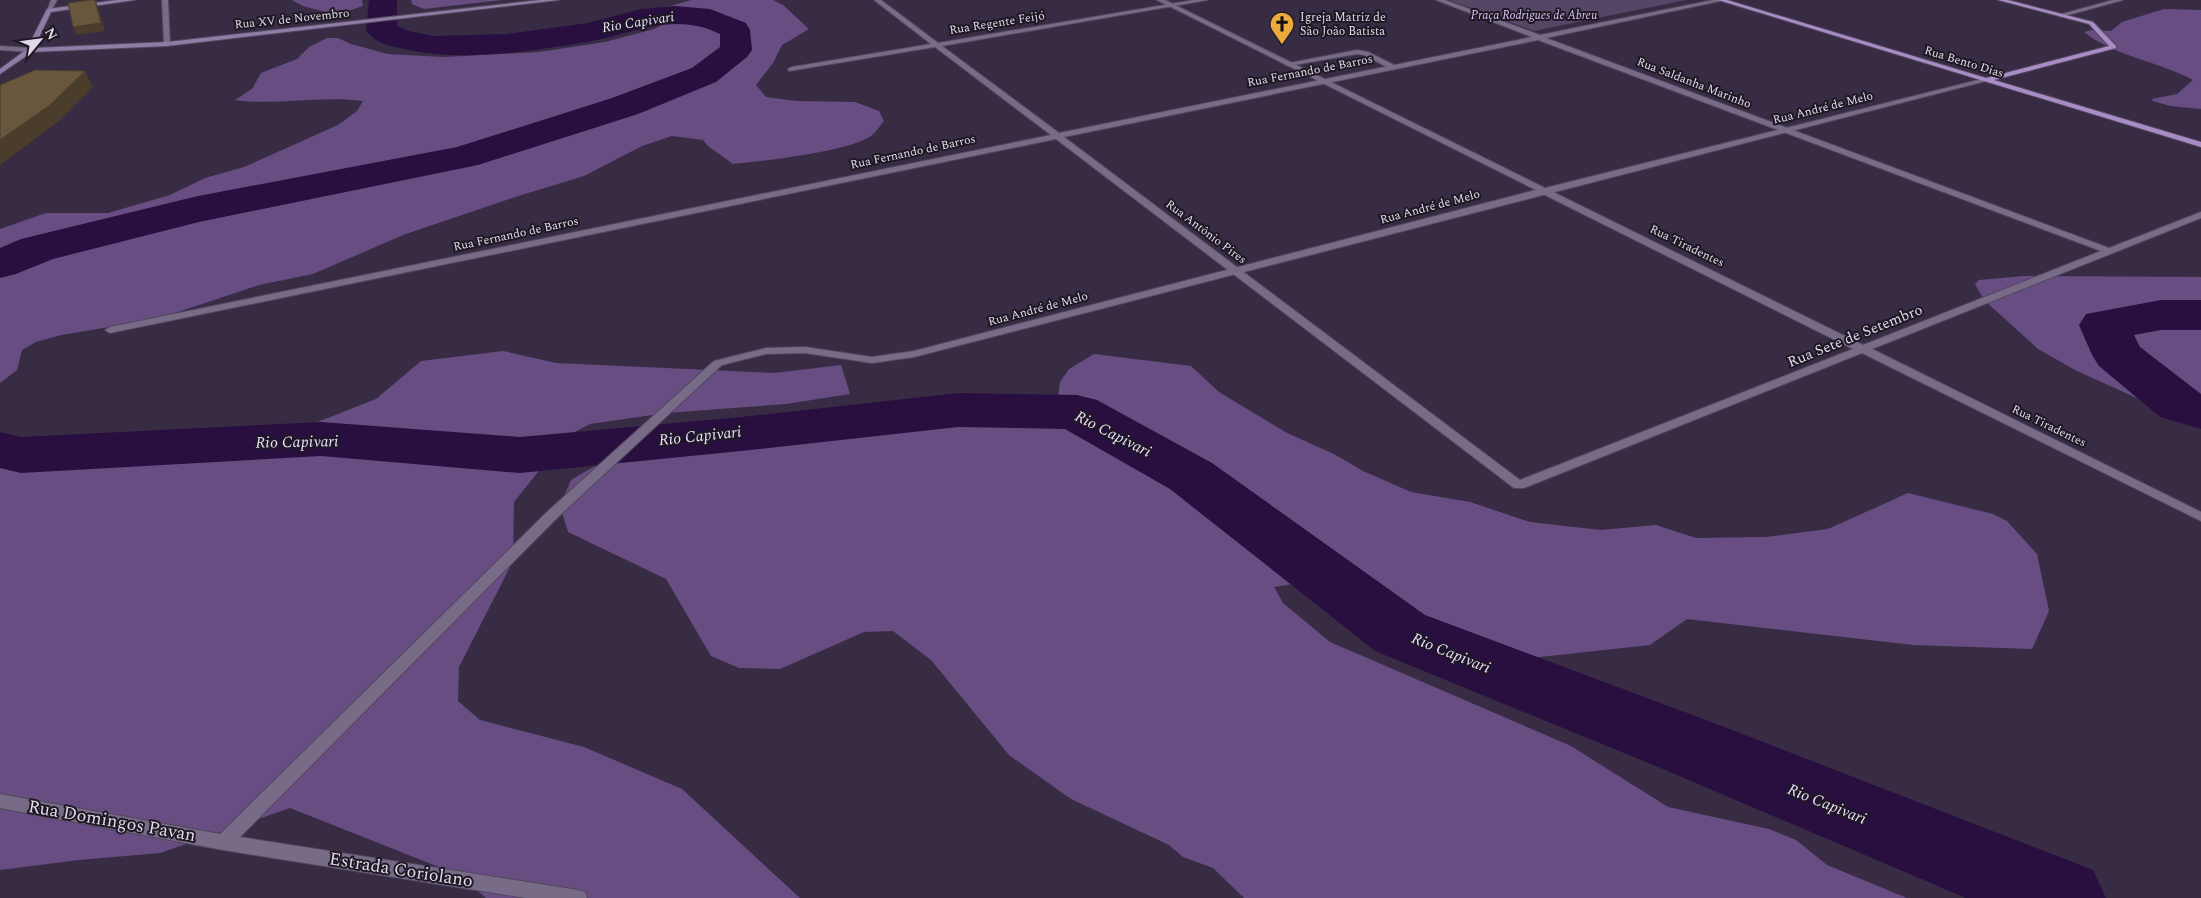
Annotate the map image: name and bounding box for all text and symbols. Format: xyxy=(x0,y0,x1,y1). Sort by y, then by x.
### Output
street label: Rua XV de Novembro xyxy=(234,4,350,34)
water label: Rio Capivari xyxy=(600,6,676,38)
street label: Rua Regente Feijó xyxy=(948,6,1046,40)
park label: Praça Rodrigues de Abreu xyxy=(1471,6,1598,25)
place label: Igreja Matriz de São João Batista xyxy=(1300,8,1386,41)
church icon: Igreja Matriz de São João Batista xyxy=(1269,11,1295,45)
north arrow xyxy=(15,15,65,65)
text: N xyxy=(39,24,63,44)
street label: Rua Bento Dias xyxy=(1922,41,2006,83)
street label: Rua Fernando de Barros xyxy=(1246,50,1374,92)
street label: Rua Saldanha Marinho xyxy=(1634,52,1754,114)
street label: Rua André de Melo xyxy=(1771,86,1875,130)
street label: Rua Fernando de Barros xyxy=(849,129,977,175)
street label: Rua André de Melo xyxy=(1378,185,1482,229)
street label: Rua Antônio Pires xyxy=(1161,195,1251,269)
street label: Rua Fernando de Barros xyxy=(452,211,580,257)
street label: Rua Tiradentes xyxy=(1646,220,1728,272)
street label: Rua André de Melo xyxy=(986,287,1090,331)
street label: Rua Sete de Setembro xyxy=(1784,298,1926,374)
street label: Rua Tiradentes xyxy=(2008,400,2090,452)
water label: Rio Capivari xyxy=(1070,404,1156,464)
water label: Rio Capivari xyxy=(657,420,743,452)
water label: Rio Capivari xyxy=(255,429,339,455)
water label: Rio Capivari xyxy=(1408,626,1494,680)
water label: Rio Capivari xyxy=(1784,777,1870,831)
street label: Rua Domingos Pavan xyxy=(26,793,198,849)
street label: Estrada Coriolano xyxy=(327,845,475,895)

